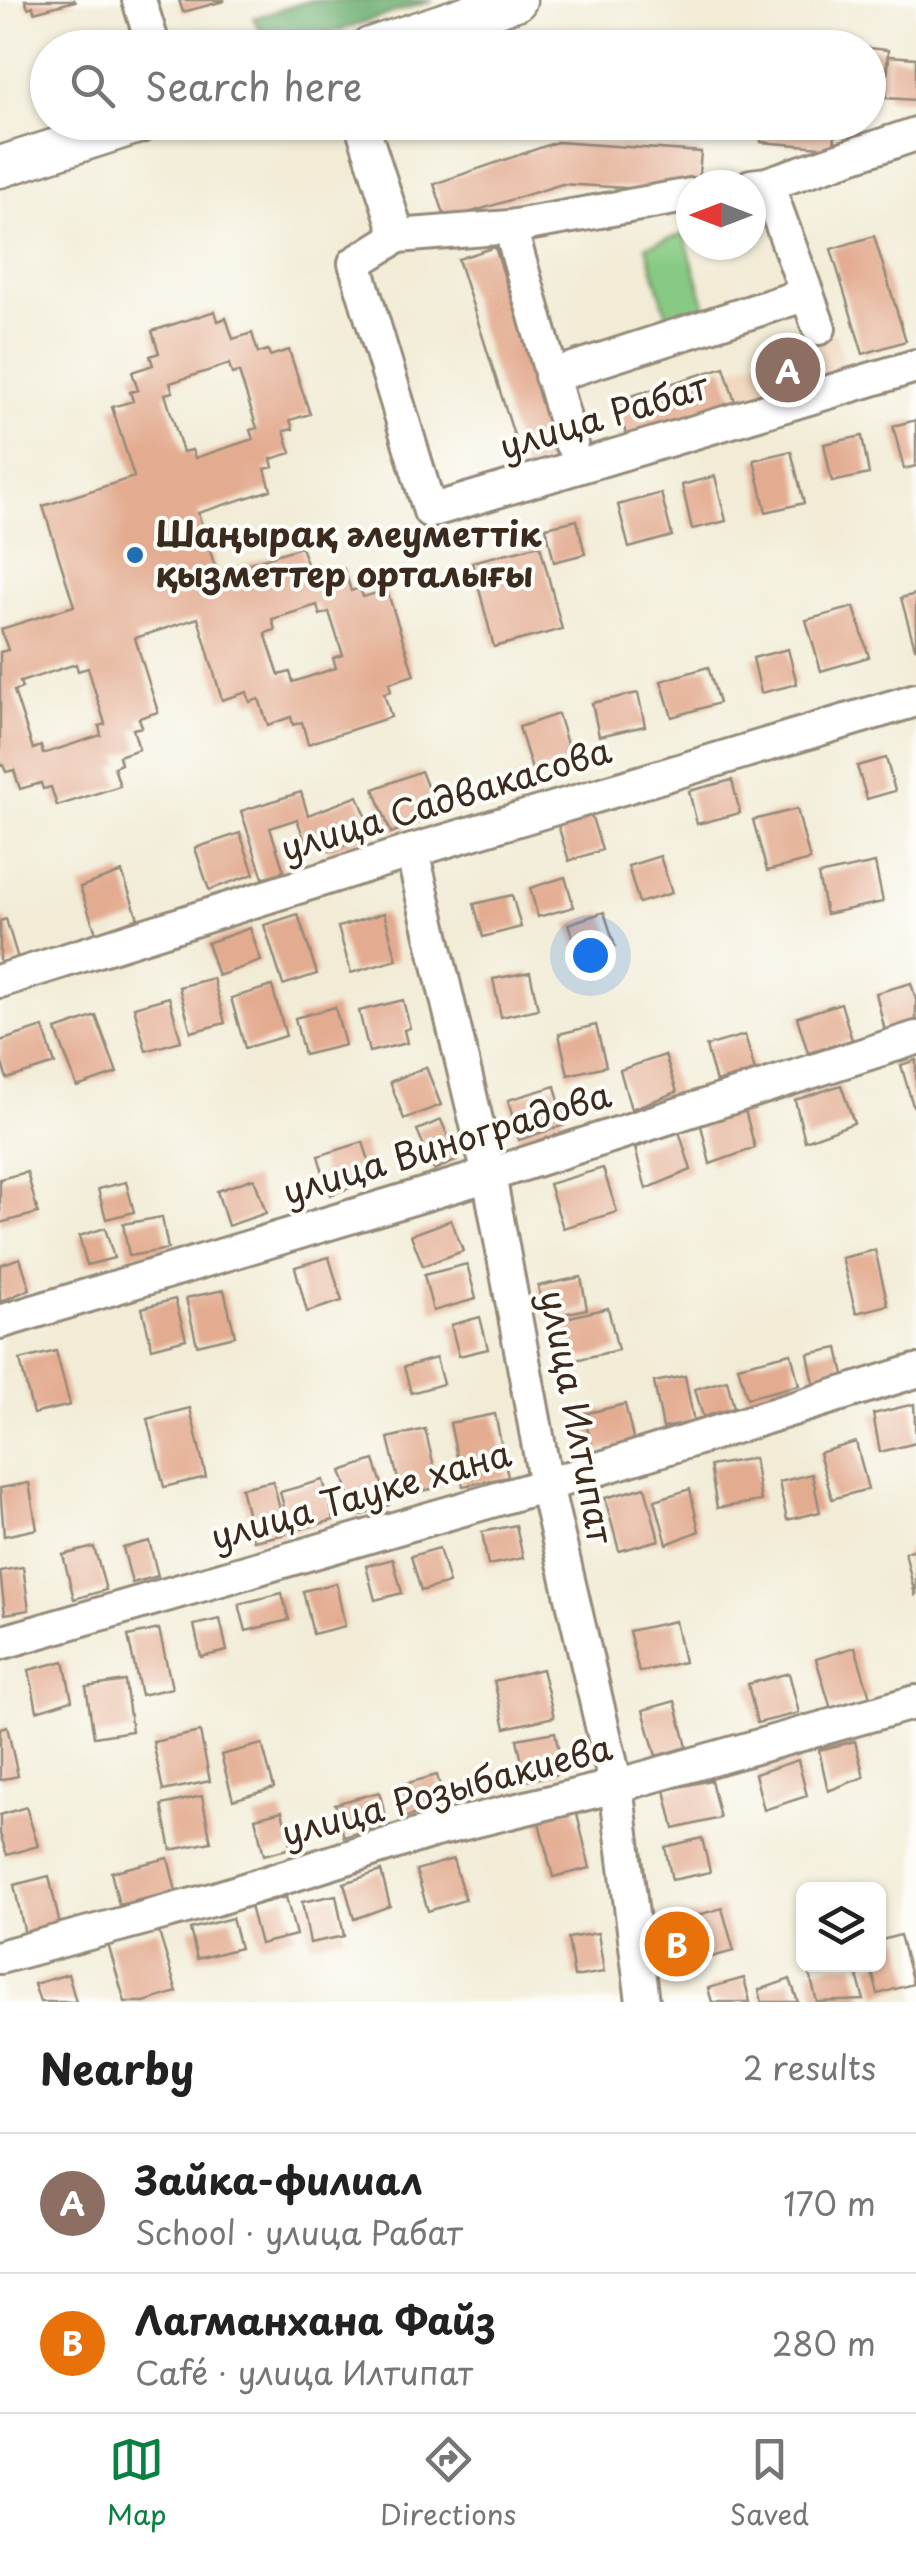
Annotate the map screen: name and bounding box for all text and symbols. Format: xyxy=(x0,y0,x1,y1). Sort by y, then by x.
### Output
search box xyxy=(30,30,886,140)
text: Search here xyxy=(145,57,362,114)
icon: search xyxy=(65,58,120,113)
north arrow xyxy=(676,170,766,260)
pin: A xyxy=(756,332,820,408)
street label: улица Рабат xyxy=(492,357,716,471)
place label: Шаңырақ әлеуметтік қызметтер орталығы xyxy=(155,506,542,599)
marker: Шаңырақ әлеуметтік қызметтер орталығы xyxy=(124,544,146,566)
street label: улица Садвакасова xyxy=(273,722,617,873)
your location xyxy=(565,930,616,981)
street label: улица Виноградова xyxy=(276,1066,617,1217)
street label: улица Илтипат xyxy=(528,1285,629,1548)
street label: улица Тауке хана xyxy=(204,1425,517,1562)
street label: улица Розыбакиева xyxy=(275,1719,618,1858)
map controls xyxy=(796,1882,886,1972)
button: layers xyxy=(796,1882,886,1972)
pin: B xyxy=(644,1906,710,1982)
text: Nearby xyxy=(40,2036,194,2099)
text: 2 results xyxy=(743,2043,876,2091)
text: Зайка-филиал xyxy=(135,2151,423,2208)
text: A xyxy=(60,2179,85,2227)
text: 170 m xyxy=(783,2179,876,2227)
text: School · улица Рабат xyxy=(135,2208,462,2256)
text: Лагманхана Файз xyxy=(135,2291,496,2348)
text: B xyxy=(62,2319,83,2367)
text: 280 m xyxy=(772,2319,876,2367)
text: Café · улица Илтипат xyxy=(135,2348,473,2396)
tab: Map xyxy=(107,2432,167,2535)
tab: Directions xyxy=(380,2432,516,2535)
tab: Saved xyxy=(730,2432,809,2535)

